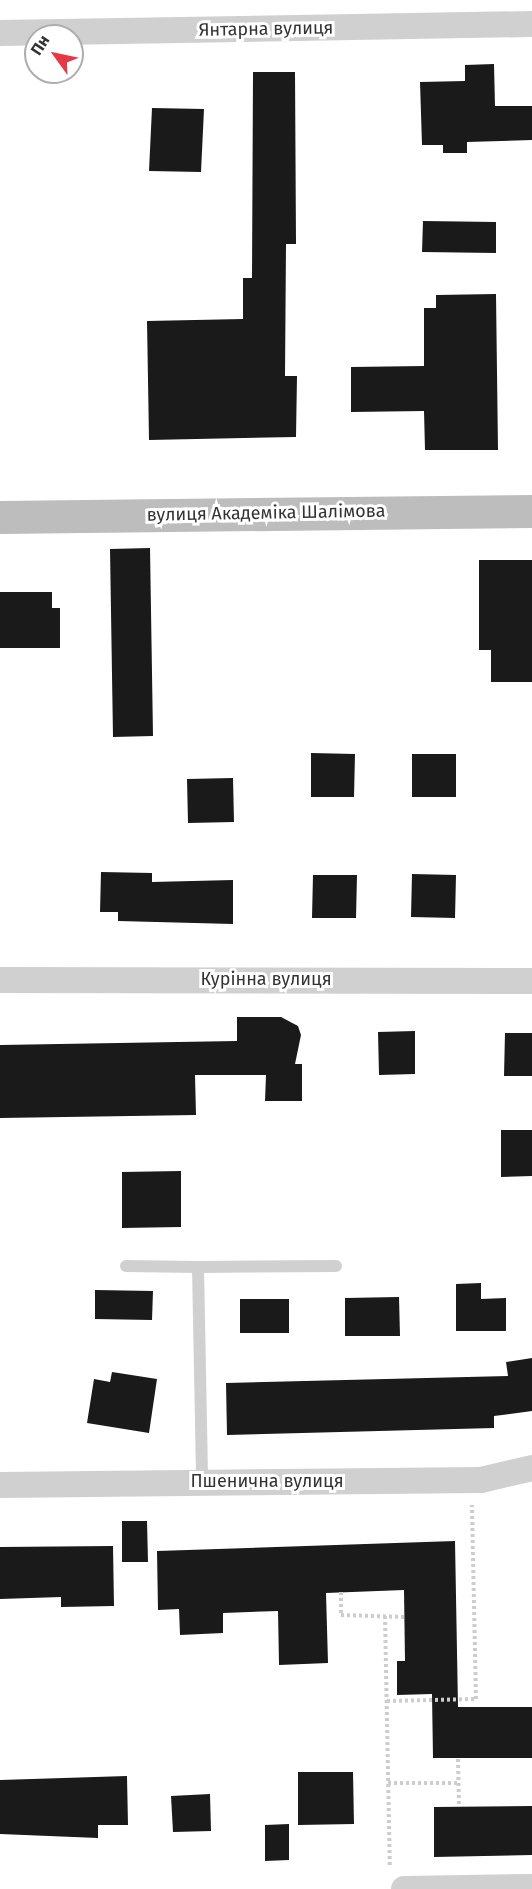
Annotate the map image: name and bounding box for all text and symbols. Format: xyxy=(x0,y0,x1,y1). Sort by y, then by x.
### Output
street label: Янтарна вулиця xyxy=(198,17,334,41)
north arrow xyxy=(24,24,84,84)
text: Пн xyxy=(27,31,54,59)
street label: вулиця Академіка Шалімова xyxy=(146,500,386,526)
street label: Курінна вулиця xyxy=(200,968,332,990)
street label: Пшенична вулиця xyxy=(190,1470,344,1492)

